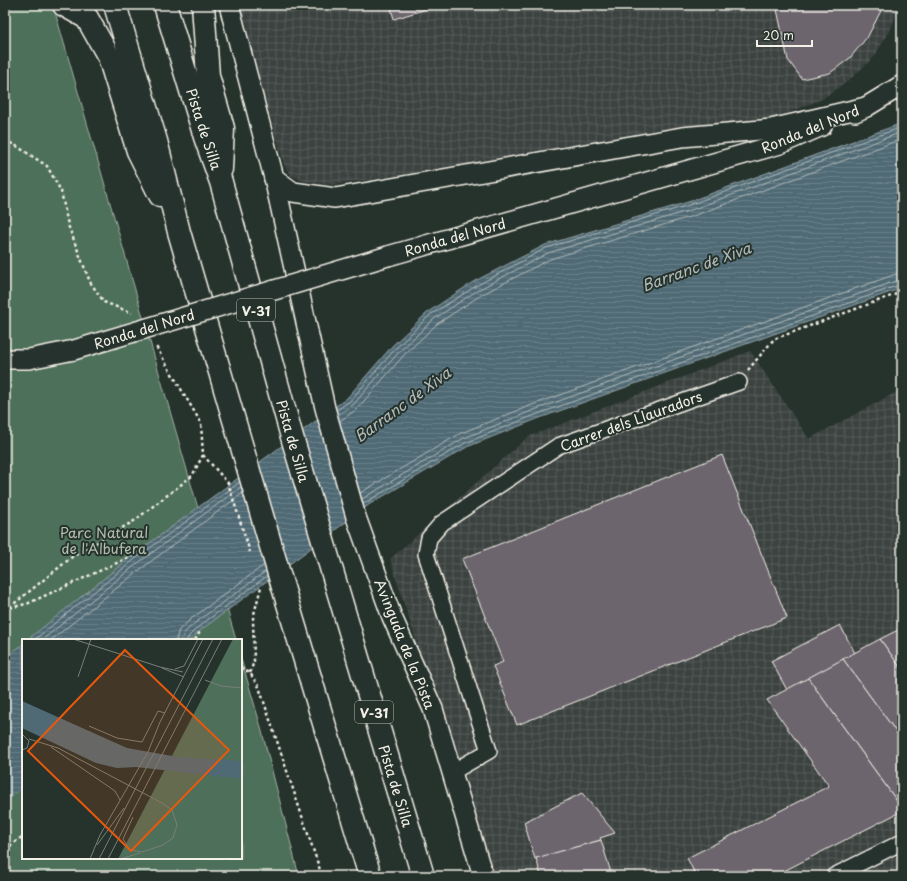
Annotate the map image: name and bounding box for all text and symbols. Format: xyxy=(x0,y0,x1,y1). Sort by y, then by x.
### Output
scale bar xyxy=(757,22,812,48)
text: 20 m xyxy=(763,26,794,44)
street label: Pista de Silla xyxy=(181,85,227,173)
street label: Ronda del Nord xyxy=(758,100,862,158)
street label: Ronda del Nord xyxy=(402,213,508,261)
water label: Barranc de Xiva xyxy=(638,235,754,296)
road number: V-31 xyxy=(237,299,275,321)
street label: Ronda del Nord xyxy=(91,304,197,354)
water label: Barranc de Xiva xyxy=(349,361,456,447)
street label: Carrer dels Llauradors xyxy=(557,385,705,457)
street label: Pista de Silla xyxy=(271,397,315,485)
park label: Parc Natural de l'Albufera xyxy=(60,522,148,559)
street label: Avinguda de la Pista xyxy=(369,576,441,713)
inset map xyxy=(22,639,242,859)
road number: V-31 xyxy=(355,701,393,723)
street label: Pista de Silla xyxy=(374,742,419,830)

